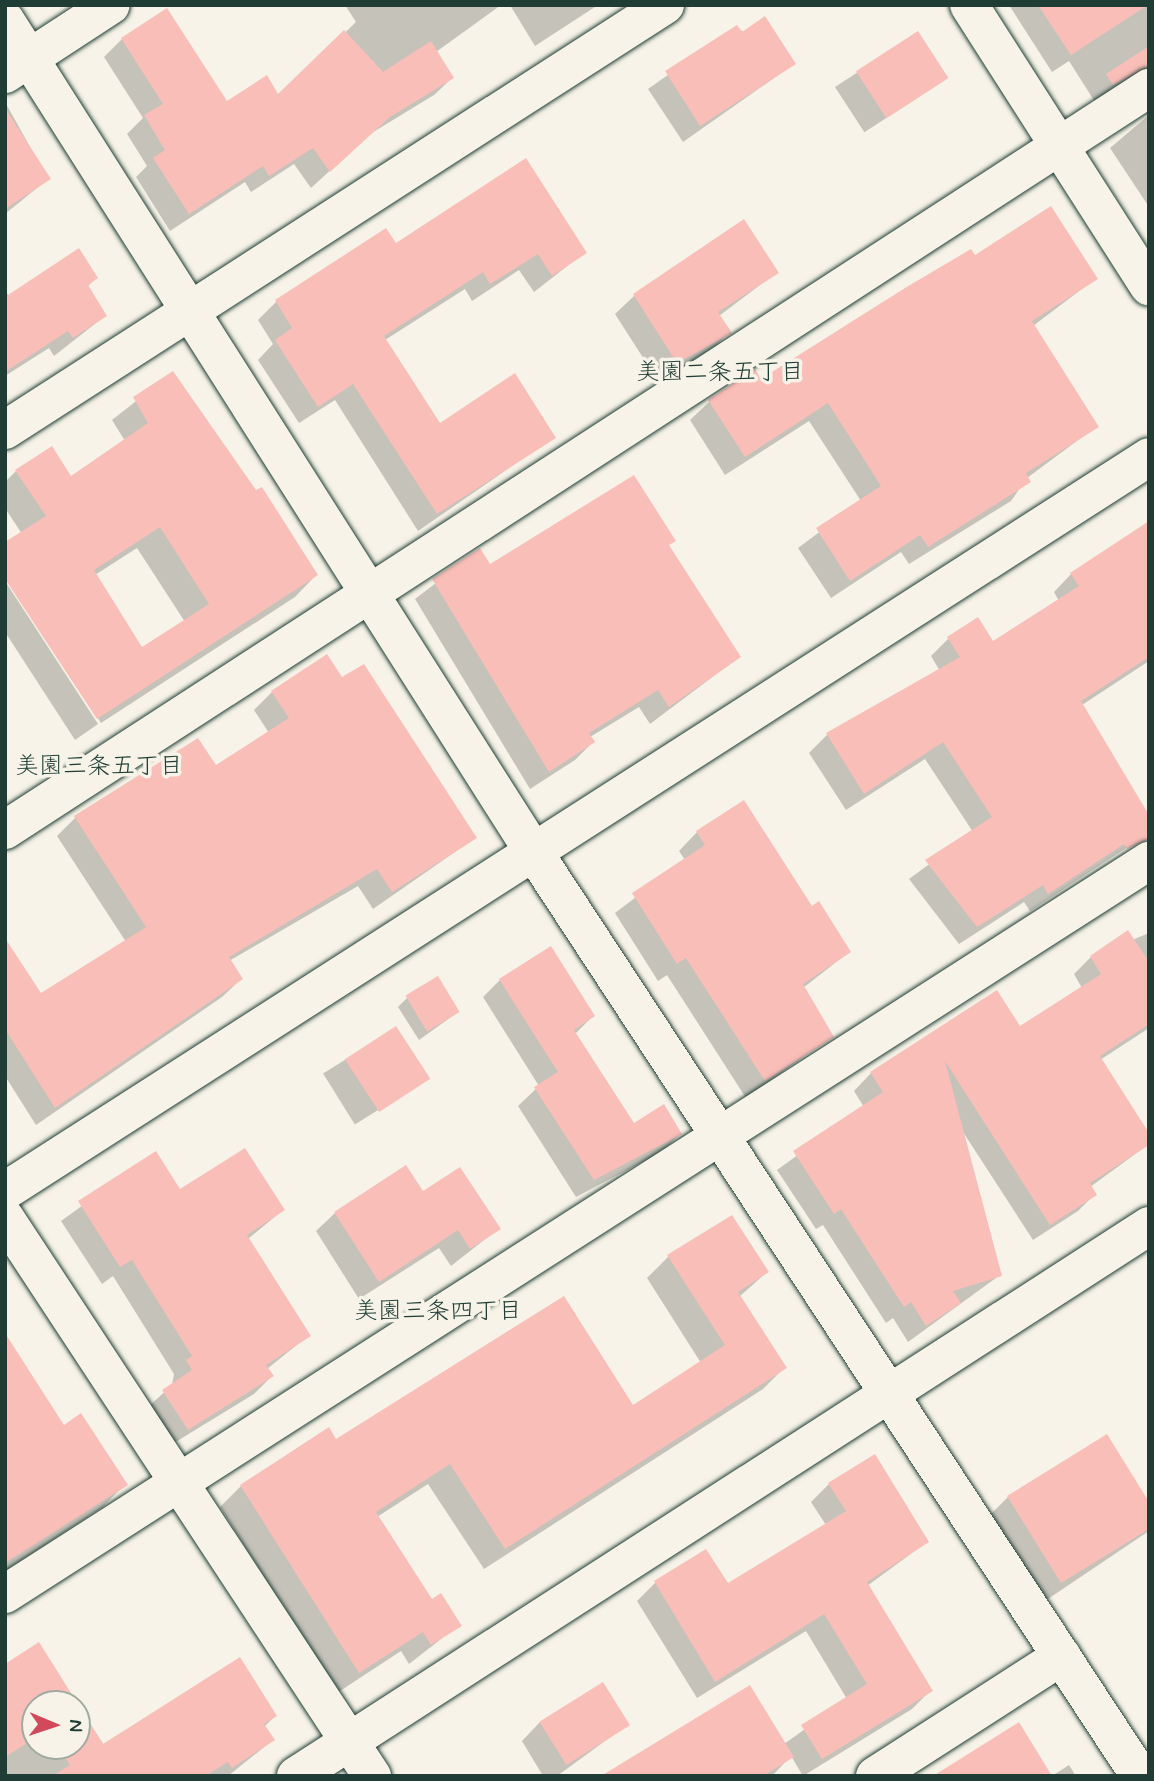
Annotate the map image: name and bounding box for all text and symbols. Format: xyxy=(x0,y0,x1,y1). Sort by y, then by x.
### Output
district label: 美園二条五丁目 xyxy=(636,359,804,387)
district label: 美園三条五丁目 xyxy=(15,753,183,781)
district label: 美園三条四丁目 xyxy=(354,1298,522,1326)
north arrow xyxy=(21,1690,91,1760)
text: N xyxy=(63,1719,88,1732)

